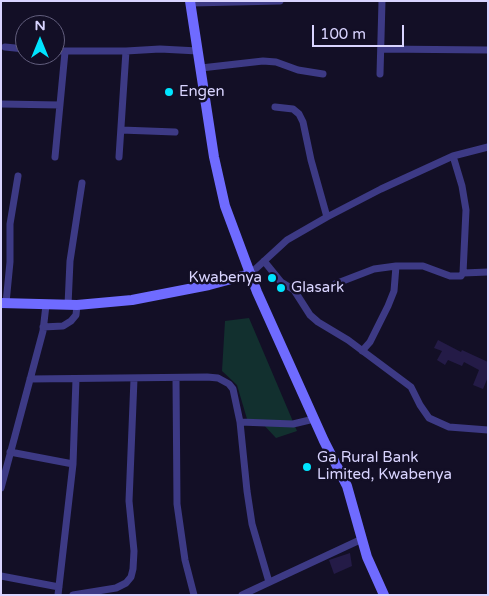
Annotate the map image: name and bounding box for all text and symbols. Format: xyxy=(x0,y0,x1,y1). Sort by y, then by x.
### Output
north arrow xyxy=(15,15,65,65)
scale bar xyxy=(314,15,406,47)
text: N xyxy=(34,17,46,34)
text: 100 m xyxy=(320,25,366,43)
place label: Engen xyxy=(179,83,225,101)
marker: Engen xyxy=(163,86,175,98)
place label: Kwabenya xyxy=(188,269,262,287)
marker: Kwabenya xyxy=(266,272,278,284)
place label: Glasark xyxy=(291,279,344,297)
marker: Glasark xyxy=(275,282,287,294)
place label: Ga Rural Bank Limited, Kwabenya xyxy=(317,449,452,484)
marker: Ga Rural Bank Limited, Kwabenya xyxy=(301,461,313,473)

